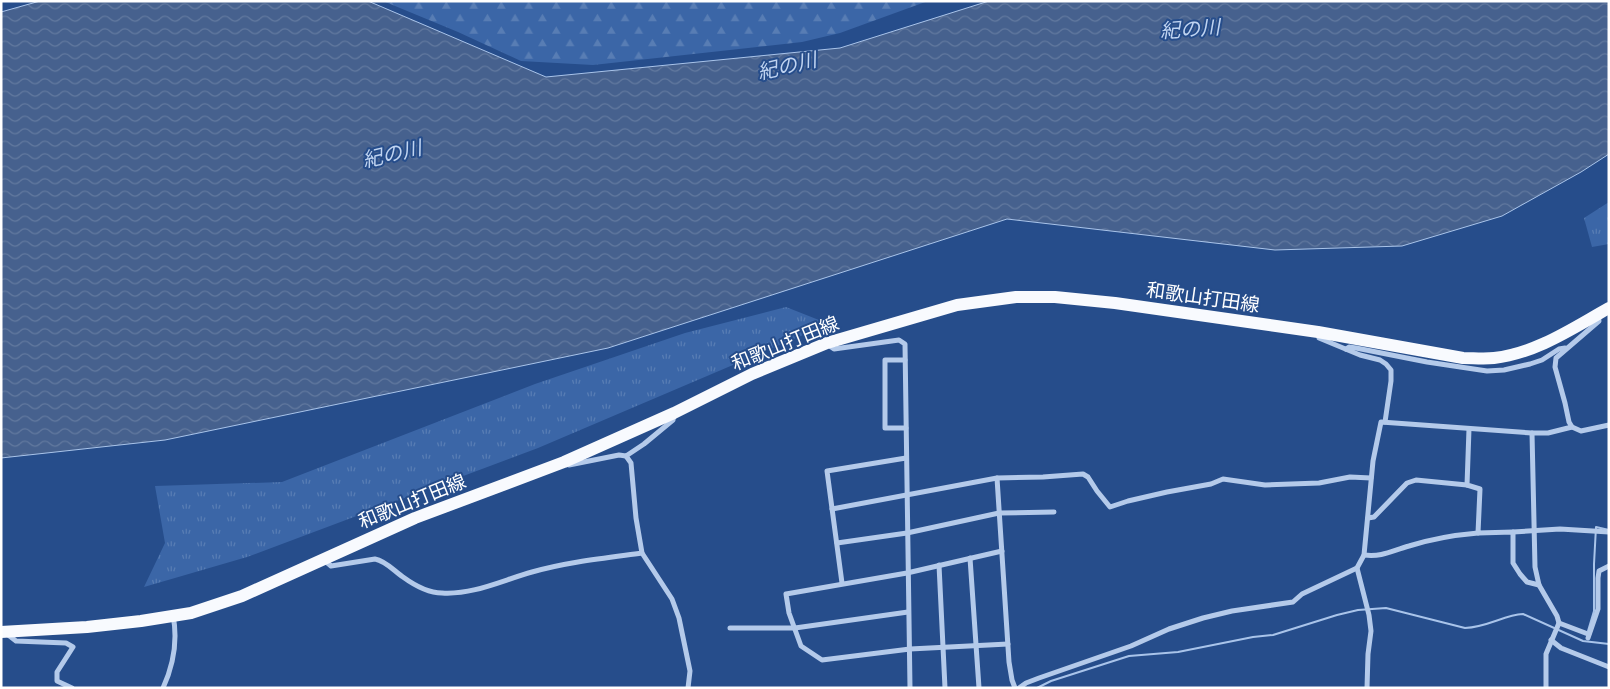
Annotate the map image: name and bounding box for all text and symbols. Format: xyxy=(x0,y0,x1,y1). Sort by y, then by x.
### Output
water label: 紀の川 xyxy=(1159,16,1223,43)
water label: 紀の川 xyxy=(755,48,821,84)
water label: 紀の川 xyxy=(360,136,426,172)
street label: 和歌山打田線 xyxy=(1145,279,1261,317)
street label: 和歌山打田線 xyxy=(728,312,842,375)
street label: 和歌山打田線 xyxy=(355,470,469,533)

